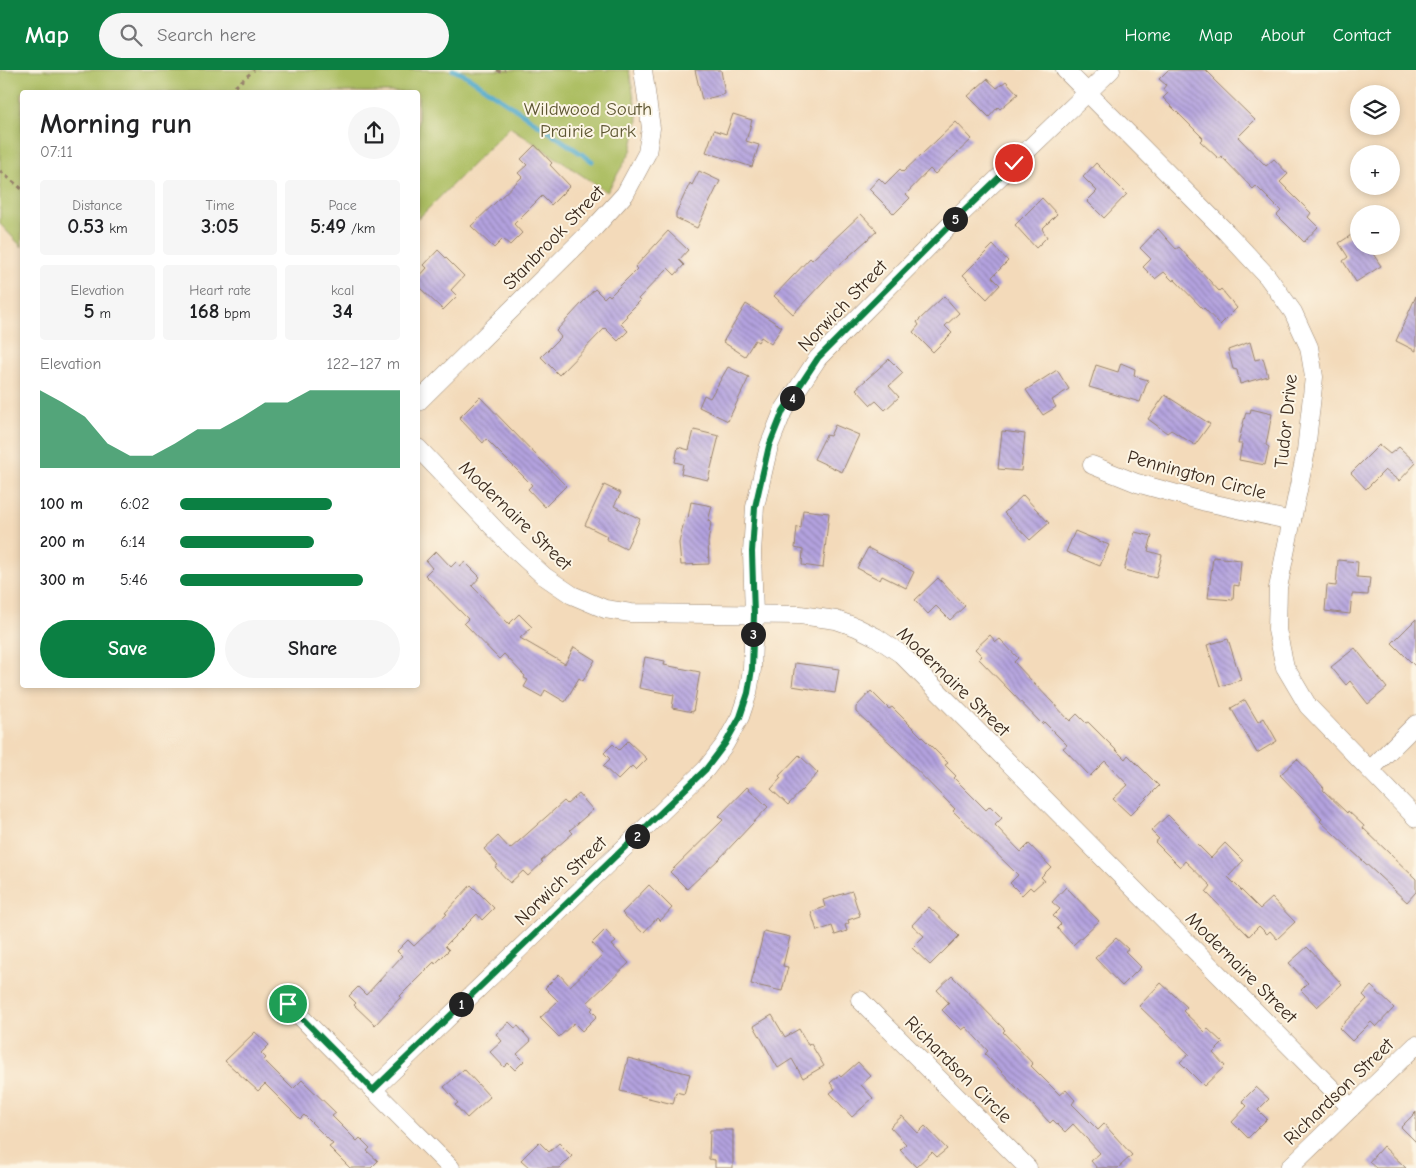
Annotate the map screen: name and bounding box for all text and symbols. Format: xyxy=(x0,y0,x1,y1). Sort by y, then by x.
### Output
search box xyxy=(99,13,449,58)
text: Map xyxy=(25,21,69,49)
icon: search xyxy=(117,21,145,49)
text: Search here xyxy=(157,24,256,46)
text: Home xyxy=(1124,25,1171,46)
text: Map xyxy=(1199,25,1233,46)
text: About xyxy=(1261,25,1305,46)
text: Contact xyxy=(1333,25,1391,46)
map controls xyxy=(1350,85,1400,255)
button: layers xyxy=(1350,85,1400,135)
park label: Wildwood South Prairie Park xyxy=(524,98,652,142)
button: share xyxy=(348,107,400,159)
text: Morning run xyxy=(40,108,192,140)
pin xyxy=(993,142,1035,184)
text: 07:11 xyxy=(40,143,73,161)
button: + xyxy=(1350,145,1400,195)
icon: check xyxy=(1000,149,1028,177)
street label: Stanbrook Street xyxy=(498,181,609,294)
text: Distance xyxy=(72,197,122,214)
text: Time xyxy=(205,197,235,214)
text: Pace xyxy=(329,197,357,214)
button: − xyxy=(1350,205,1400,255)
pin: 5 xyxy=(942,206,968,232)
text: 5 xyxy=(952,211,959,228)
text: 0.53 xyxy=(67,214,104,238)
text: 3:05 xyxy=(201,214,239,238)
text: 5:49 xyxy=(310,214,346,238)
text: km xyxy=(104,220,128,237)
text: /km xyxy=(346,220,375,237)
street label: Norwich Street xyxy=(793,255,892,356)
text: Elevation xyxy=(71,282,124,299)
text: Heart rate xyxy=(189,282,251,299)
text: kcal xyxy=(331,282,354,299)
text: 5 xyxy=(84,299,95,323)
text: 168 xyxy=(189,299,219,323)
text: 34 xyxy=(333,299,353,323)
text: m xyxy=(95,305,111,322)
text: bpm xyxy=(219,305,251,322)
text: Elevation xyxy=(40,355,101,373)
text: 122–127 m xyxy=(327,355,400,373)
street label: Tudor Drive xyxy=(1270,373,1302,469)
pin: 4 xyxy=(780,386,804,410)
text: 4 xyxy=(789,390,796,407)
street label: Pennington Circle xyxy=(1125,446,1269,504)
street label: Modernaire Street xyxy=(454,456,577,576)
text: 100 m xyxy=(40,495,83,513)
text: 6:02 xyxy=(120,495,150,513)
text: 200 m xyxy=(40,533,85,551)
text: 6:14 xyxy=(120,533,146,551)
text: 300 m xyxy=(40,571,85,589)
text: 5:46 xyxy=(120,571,148,589)
button: Save xyxy=(40,620,215,678)
button: Share xyxy=(225,620,400,678)
pin: 3 xyxy=(740,622,766,646)
street label: Modernaire Street xyxy=(892,622,1015,742)
text: 3 xyxy=(750,626,757,643)
pin: 2 xyxy=(624,824,650,848)
text: 2 xyxy=(634,828,641,845)
street label: Norwich Street xyxy=(510,831,612,930)
street label: Modernaire Street xyxy=(1181,907,1302,1028)
pin xyxy=(267,983,309,1025)
icon: arrive xyxy=(274,990,302,1018)
pin: 1 xyxy=(448,992,474,1016)
text: 1 xyxy=(459,996,464,1013)
street label: Richardson Circle xyxy=(900,1012,1016,1128)
street label: Richardson Street xyxy=(1279,1033,1399,1150)

